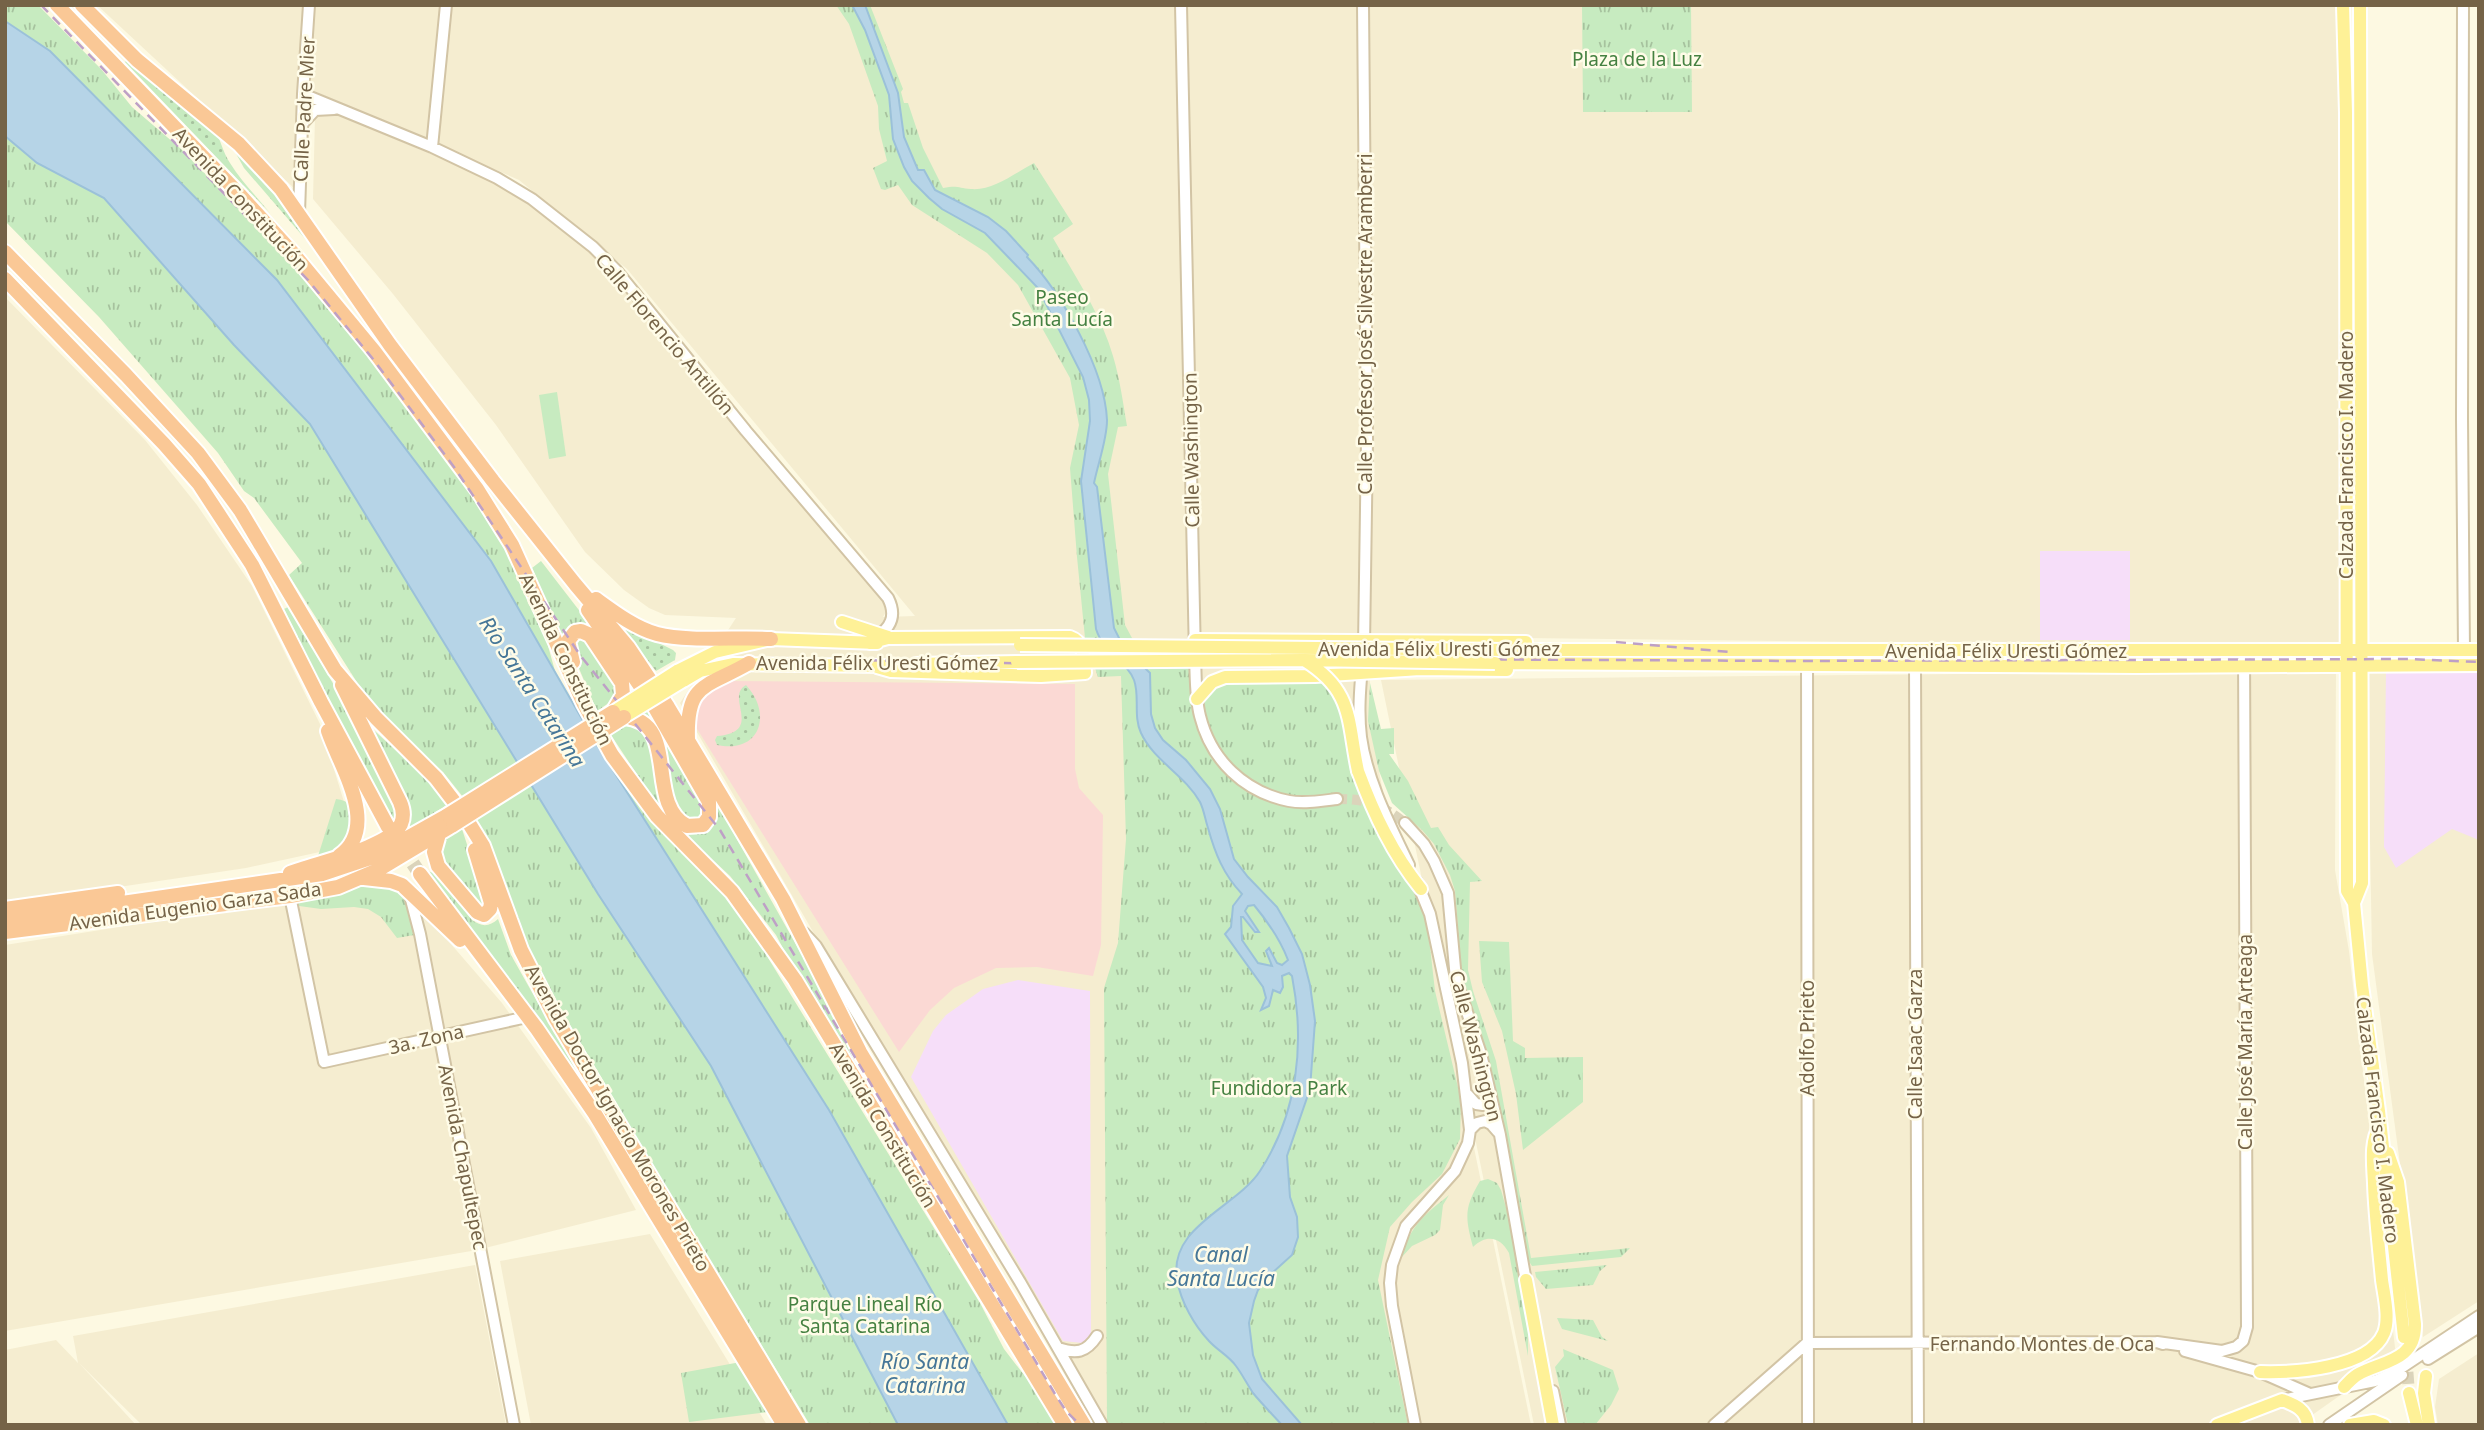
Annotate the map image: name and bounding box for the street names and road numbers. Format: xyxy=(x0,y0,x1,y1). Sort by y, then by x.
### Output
street label: Calle Padre Mier xyxy=(287,35,321,182)
street label: Avenida Constitución xyxy=(167,121,315,277)
street label: Calle Profesor José Silvestre Aramberri xyxy=(1352,153,1378,495)
street label: Calle Florencio Antillón xyxy=(590,248,740,420)
street label: Calzada Francisco I. Madero xyxy=(2333,331,2359,579)
street label: Calle Washington xyxy=(1177,372,1205,528)
street label: Avenida Constitución xyxy=(513,569,619,749)
street label: Avenida Félix Uresti Gómez xyxy=(1318,636,1560,662)
street label: Avenida Félix Uresti Gómez xyxy=(1885,638,2127,664)
street label: Avenida Félix Uresti Gómez xyxy=(756,650,998,676)
street label: Avenida Eugenio Garza Sada xyxy=(67,875,323,937)
street label: Calle José María Arteaga xyxy=(2232,934,2258,1150)
street label: Avenida Doctor Ignacio Morones Prieto xyxy=(519,960,717,1276)
street label: Calle Washington xyxy=(1443,968,1509,1124)
street label: Calle Isaac Garza xyxy=(1902,969,1928,1119)
street label: Adolfo Prieto xyxy=(1794,980,1820,1096)
street label: Calzada Francisco I. Madero xyxy=(2350,995,2406,1245)
street label: 3a. Zona xyxy=(386,1018,466,1060)
street label: Avenida Constitución xyxy=(823,1038,943,1212)
street label: Avenida Chapultepec xyxy=(432,1062,494,1252)
street label: Fernando Montes de Oca xyxy=(1930,1331,2154,1357)

